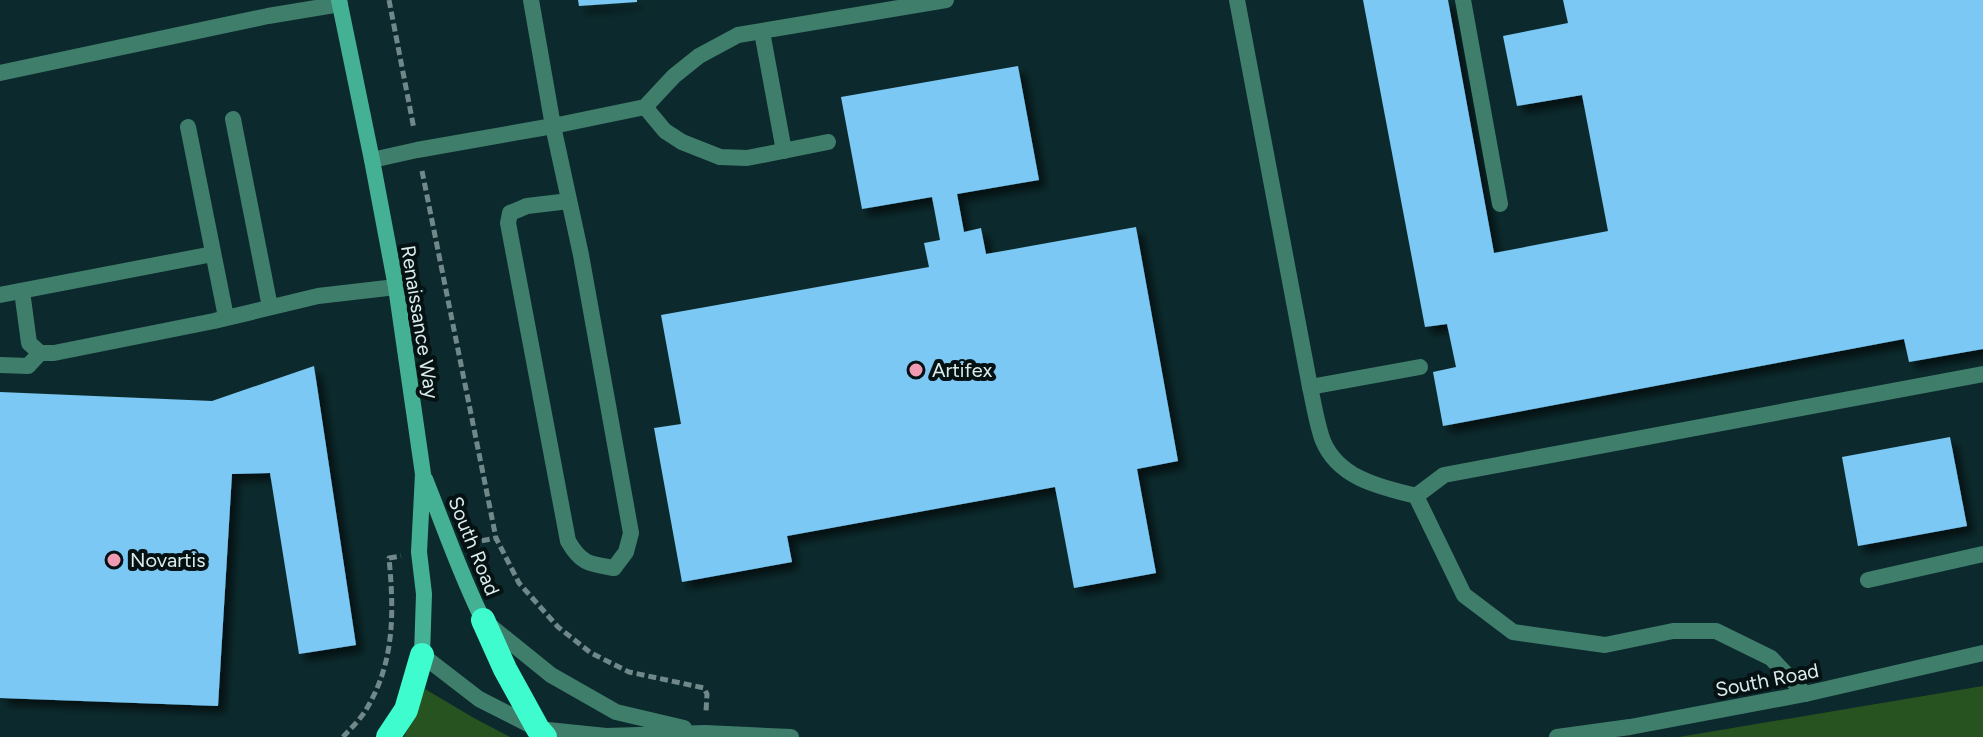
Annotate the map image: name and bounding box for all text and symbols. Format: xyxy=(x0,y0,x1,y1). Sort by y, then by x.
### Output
street label: Renaissance Way xyxy=(396,244,444,401)
place label: Artifex xyxy=(932,358,993,382)
marker: Artifex xyxy=(907,361,925,379)
street label: South Road xyxy=(443,493,505,599)
place label: Novartis xyxy=(130,548,205,572)
marker: Novartis xyxy=(105,551,123,569)
street label: South Road xyxy=(1713,658,1821,702)

